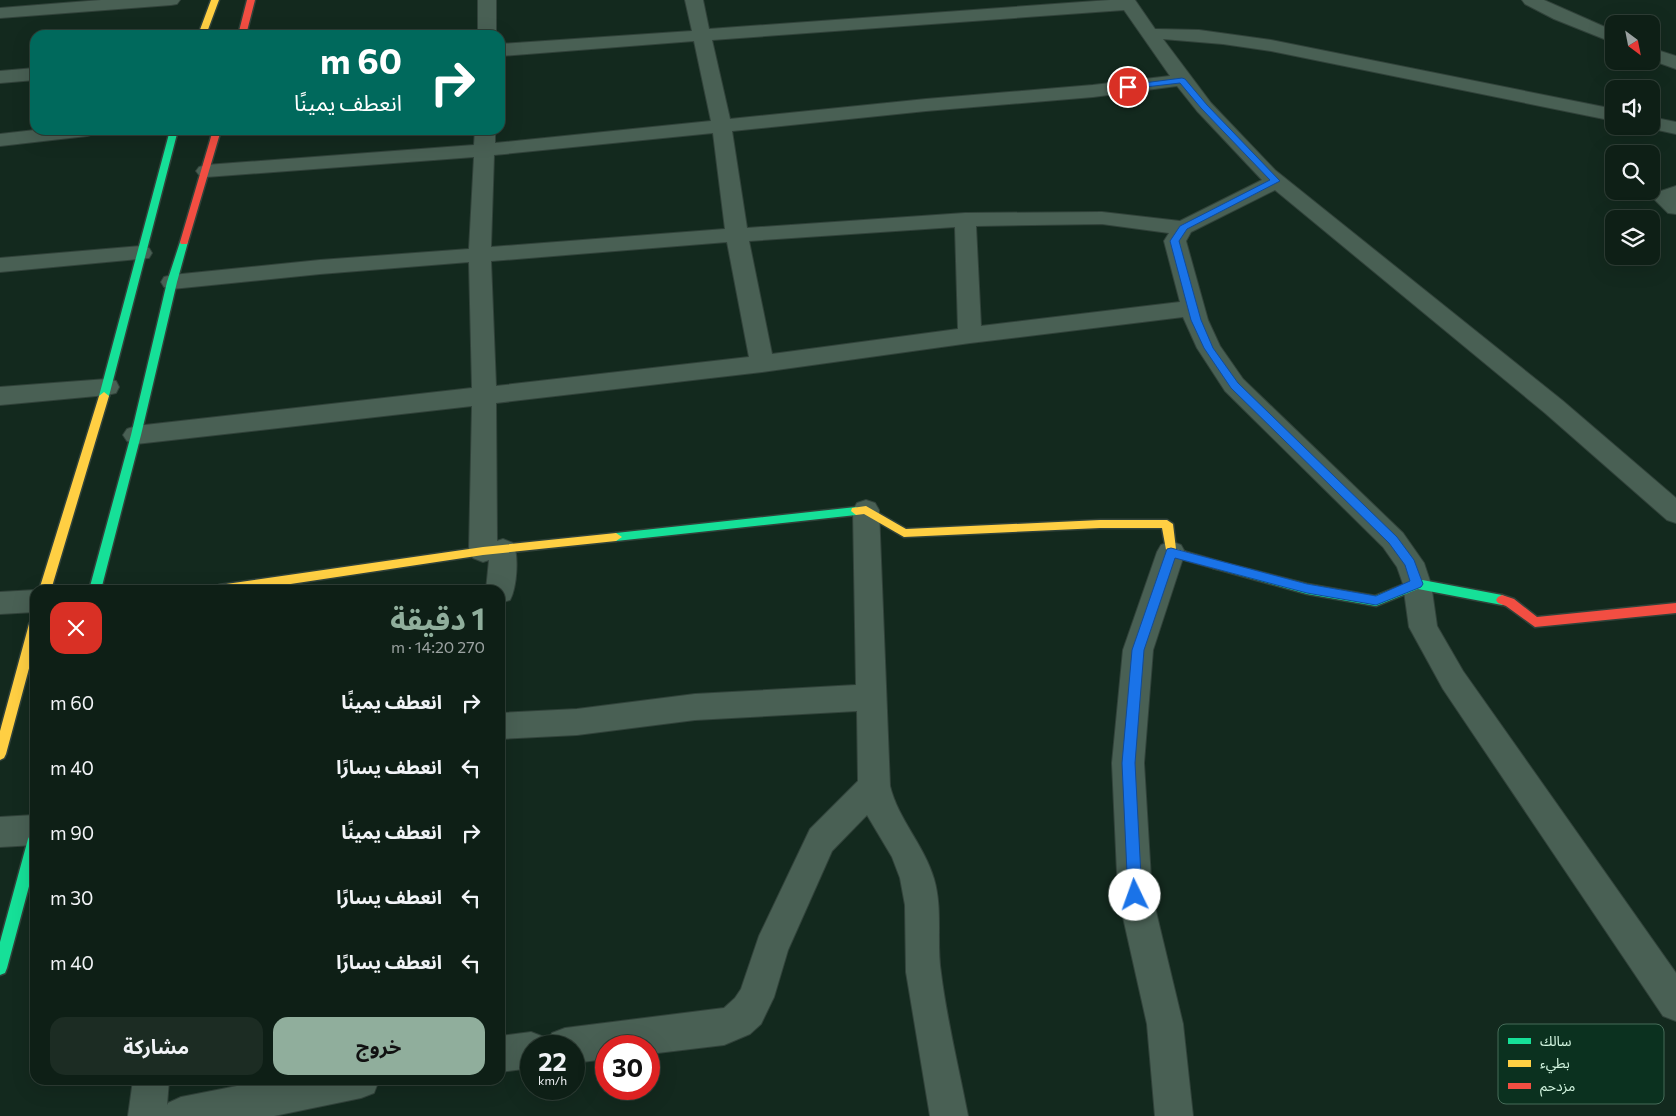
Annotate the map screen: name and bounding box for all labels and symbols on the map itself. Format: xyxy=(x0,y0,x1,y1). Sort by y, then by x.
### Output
north arrow xyxy=(1605,15,1660,70)
pin xyxy=(1107,66,1149,108)
position arrow xyxy=(1108,868,1160,920)
legend xyxy=(1498,1024,1664,1104)
text: سالك xyxy=(1540,1032,1572,1049)
speed limit sign: 30 xyxy=(595,1035,660,1100)
text: بطيء xyxy=(1540,1054,1570,1074)
text: مزدحم xyxy=(1540,1077,1575,1097)

